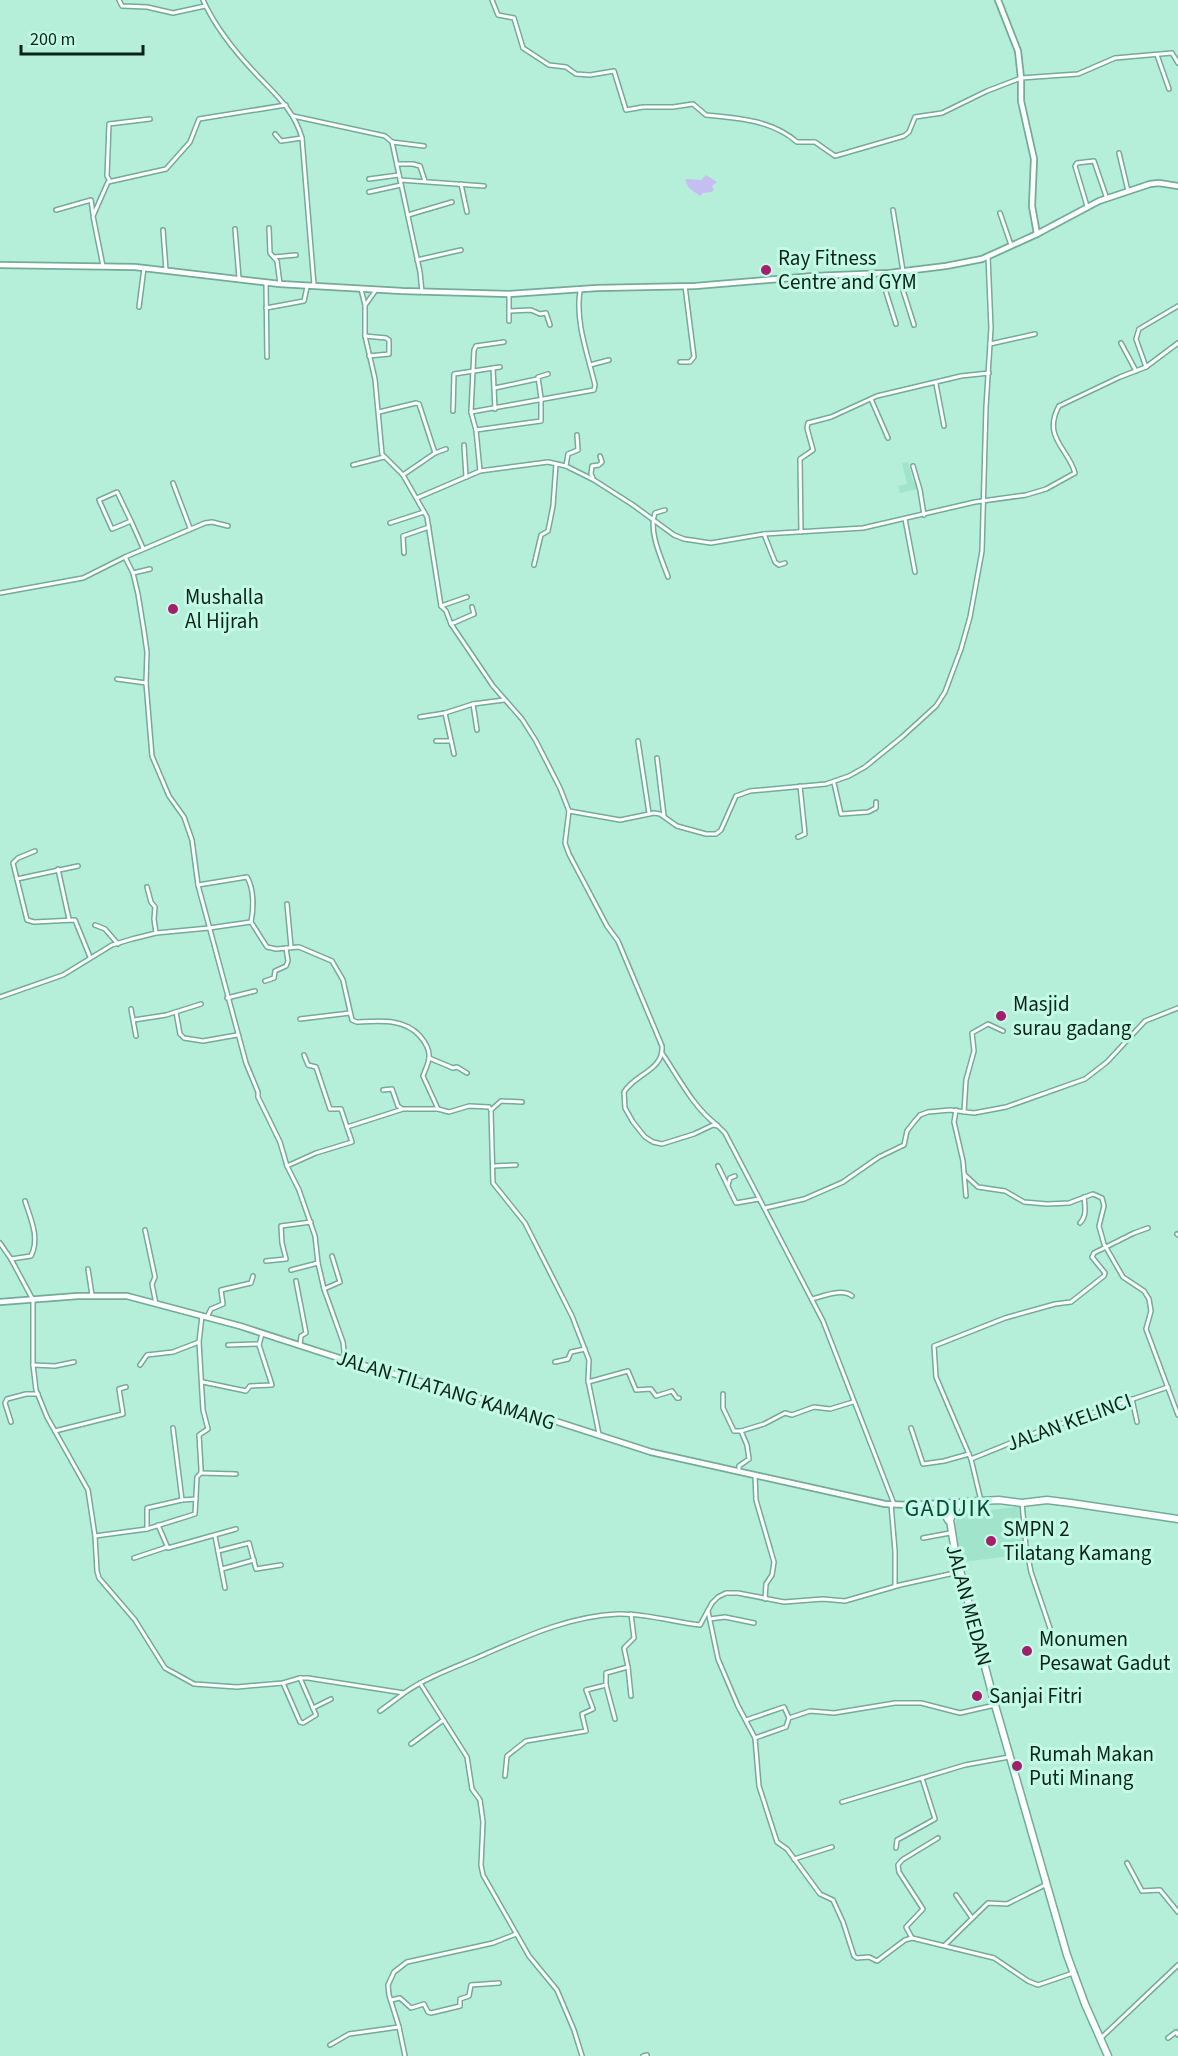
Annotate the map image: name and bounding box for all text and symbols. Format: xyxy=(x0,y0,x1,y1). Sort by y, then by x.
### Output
scale bar xyxy=(21,18,142,56)
text: 200 m xyxy=(30,27,75,52)
place label: Ray Fitness Centre and GYM xyxy=(778,243,917,297)
marker: Ray Fitness Centre and GYM xyxy=(759,263,773,277)
place label: Mushalla Al Hijrah xyxy=(185,582,264,636)
marker: Mushalla Al Hijrah xyxy=(166,602,180,616)
place label: Masjid surau gadang xyxy=(1013,989,1132,1043)
marker: Masjid surau gadang xyxy=(994,1009,1008,1023)
street label: JALAN TILATANG KAMANG xyxy=(333,1342,559,1438)
street label: JALAN KELINCI xyxy=(1002,1386,1136,1458)
district label: GADUIK xyxy=(904,1491,992,1526)
place label: SMPN 2 Tilatang Kamang xyxy=(1003,1514,1152,1568)
marker: SMPN 2 Tilatang Kamang xyxy=(984,1534,998,1548)
street label: JALAN MEDAN xyxy=(938,1541,1000,1669)
place label: Monumen Pesawat Gadut xyxy=(1039,1624,1170,1678)
marker: Monumen Pesawat Gadut xyxy=(1020,1644,1034,1658)
place label: Sanjai Fitri xyxy=(989,1681,1083,1711)
marker: Sanjai Fitri xyxy=(970,1689,984,1703)
place label: Rumah Makan Puti Minang xyxy=(1029,1739,1154,1793)
marker: Rumah Makan Puti Minang xyxy=(1010,1759,1024,1773)

